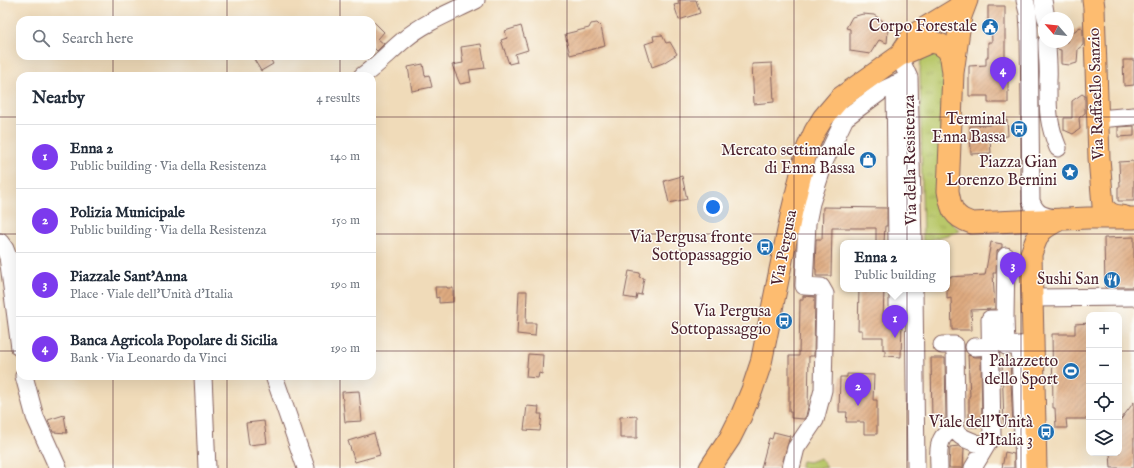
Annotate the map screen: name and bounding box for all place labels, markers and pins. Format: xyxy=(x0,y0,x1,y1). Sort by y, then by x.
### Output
place label: Corpo Forestale xyxy=(869,17,977,37)
public building icon: Corpo Forestale xyxy=(980,17,1000,37)
pin: 4 xyxy=(990,57,1016,90)
place label: Terminal Enna Bassa xyxy=(932,110,1007,148)
bus stop icon: Terminal Enna Bassa xyxy=(1009,119,1029,139)
place label: Mercato settimanale di Enna Bassa xyxy=(721,141,855,179)
shop icon: Mercato settimanale di Enna Bassa xyxy=(858,150,878,170)
place label: Piazza Gian Lorenzo Bernini xyxy=(946,153,1057,191)
place icon: Piazza Gian Lorenzo Bernini xyxy=(1060,162,1080,182)
place label: Via Pergusa fronte Sottopassaggio xyxy=(629,228,752,266)
bus stop icon: Via Pergusa fronte Sottopassaggio xyxy=(755,237,775,257)
pin: 3 xyxy=(1000,252,1026,285)
place label: Sushi San xyxy=(1037,270,1099,290)
restaurant icon: Sushi San xyxy=(1102,270,1122,290)
place label: Via Pergusa Sottopassaggio xyxy=(671,302,771,340)
pin: 1 xyxy=(882,305,908,338)
bus stop icon: Via Pergusa Sottopassaggio xyxy=(774,311,794,331)
place label: Palazzetto dello Sport xyxy=(985,352,1059,390)
sports icon: Palazzetto dello Sport xyxy=(1061,361,1081,381)
pin: 2 xyxy=(845,373,871,406)
place label: Viale dell'Unità d'Italia 3 xyxy=(928,413,1033,451)
bus stop icon: Viale dell'Unità d'Italia 3 xyxy=(1036,422,1056,442)

